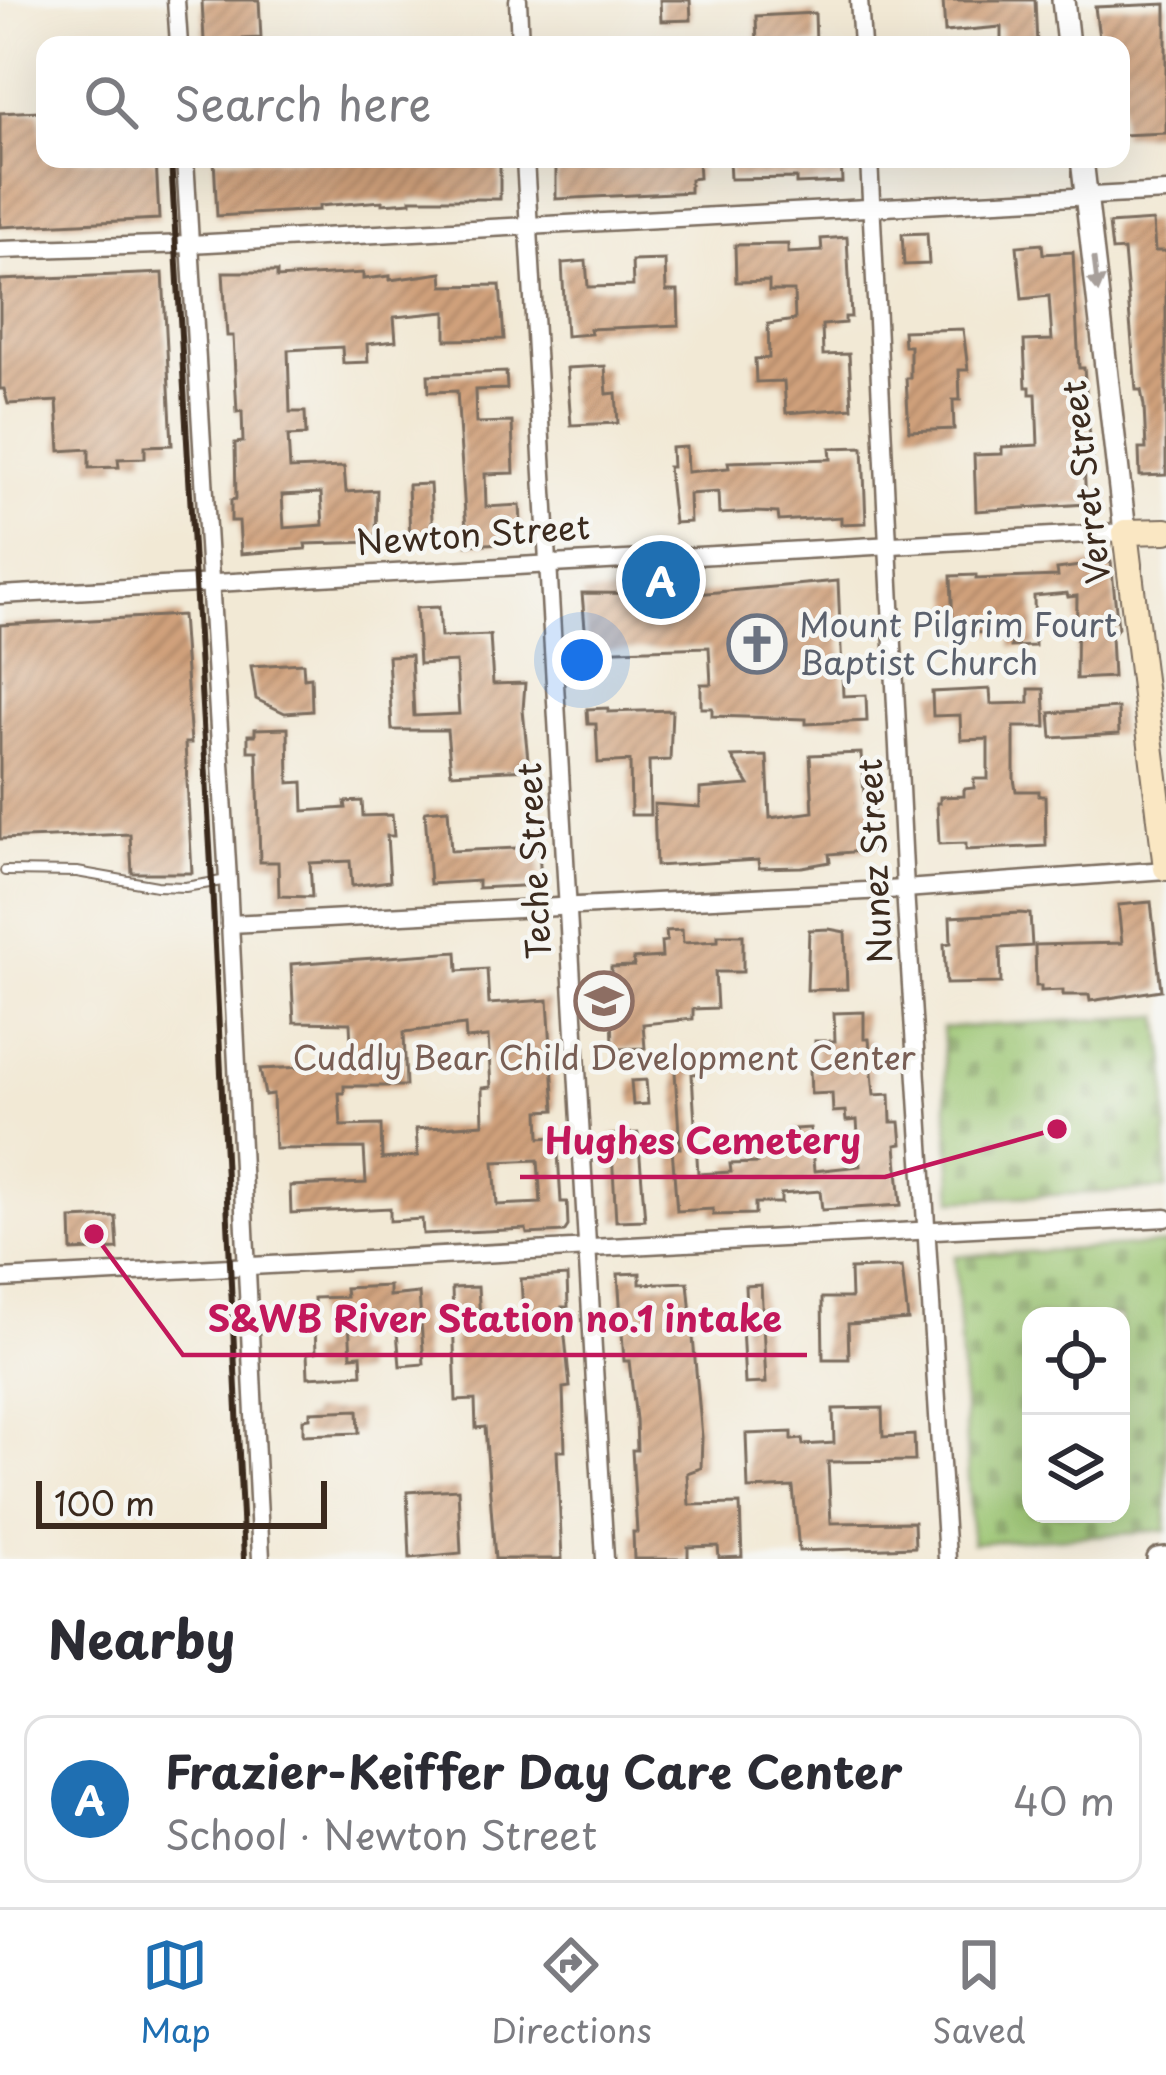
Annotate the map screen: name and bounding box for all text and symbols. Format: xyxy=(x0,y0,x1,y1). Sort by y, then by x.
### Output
search box xyxy=(36,36,1130,168)
text: Search here xyxy=(174,68,431,136)
icon: search xyxy=(78,69,144,135)
one-way arrow xyxy=(1086,257,1105,294)
street label: Verret Street xyxy=(1047,378,1121,587)
street label: Newton Street xyxy=(354,500,592,566)
pin: A xyxy=(622,535,700,625)
place label: Mount Pilgrim Fourt Baptist Church xyxy=(799,598,1117,686)
church icon: Mount Pilgrim Fourt Baptist Church xyxy=(726,613,788,675)
your location xyxy=(552,630,612,690)
street label: Nunez Street xyxy=(843,757,903,965)
street label: Teche Street xyxy=(502,762,562,961)
school or university icon: Cuddly Bear Child Development Center xyxy=(573,970,635,1032)
place label: Cuddly Bear Child Development Center xyxy=(292,1031,916,1081)
callout: Hughes Cemetery xyxy=(520,1105,885,1177)
text: Hughes Cemetery xyxy=(545,1112,861,1166)
callout: S&WB River Station no.1 intake xyxy=(183,1283,807,1355)
text: S&WB River Station no.1 intake xyxy=(208,1290,782,1344)
map controls xyxy=(1022,1307,1130,1523)
button: locate xyxy=(1022,1307,1130,1415)
button: layers xyxy=(1022,1415,1130,1523)
scale bar xyxy=(36,1475,327,1528)
text: 100 m xyxy=(54,1477,155,1527)
text: Nearby xyxy=(48,1599,235,1676)
text: Frazier-Keiffer Day Care Center xyxy=(165,1736,903,1804)
text: A xyxy=(75,1770,105,1829)
text: 40 m xyxy=(1013,1770,1115,1829)
text: School · Newton Street xyxy=(165,1804,597,1863)
tab: Map xyxy=(140,1932,211,2054)
tab: Directions xyxy=(491,1932,652,2054)
tab: Saved xyxy=(932,1932,1026,2054)

